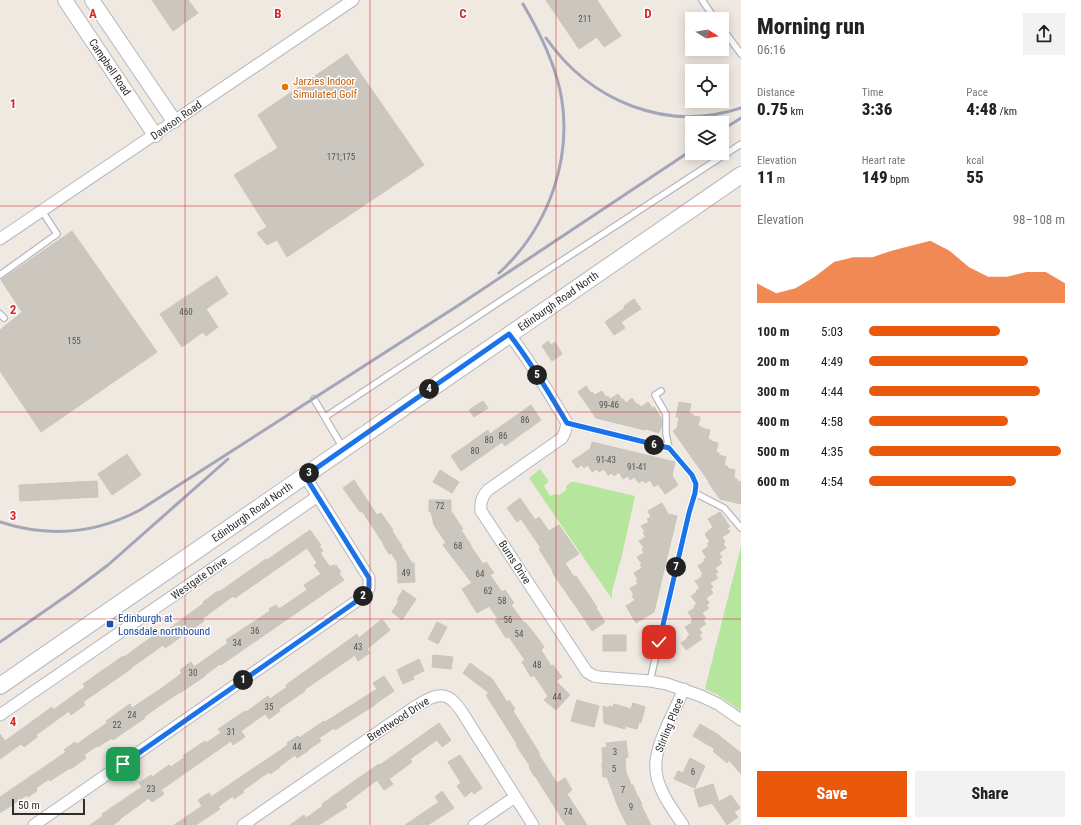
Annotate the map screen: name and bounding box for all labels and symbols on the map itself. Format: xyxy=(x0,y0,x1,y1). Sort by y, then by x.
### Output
text: A xyxy=(89,6,97,21)
text: B xyxy=(274,6,282,21)
text: C xyxy=(459,6,467,21)
text: D xyxy=(644,6,652,21)
north arrow xyxy=(685,12,729,56)
house number: 211 xyxy=(578,14,592,24)
street label: Campbell Road xyxy=(86,37,133,98)
place label: Jarzies Indoor Simulated Golf xyxy=(293,75,358,101)
marker: Jarzies Indoor Simulated Golf xyxy=(280,82,290,92)
text: 1 xyxy=(10,96,16,111)
street label: Dawson Road xyxy=(148,98,204,143)
house number: 171;175 xyxy=(327,152,356,162)
street label: Edinburgh Road North xyxy=(516,269,601,334)
text: 2 xyxy=(10,302,17,317)
house number: 460 xyxy=(179,307,193,317)
house number: 155 xyxy=(67,336,81,346)
pin: 5 xyxy=(527,365,547,385)
pin: 4 xyxy=(419,379,439,399)
house number: 99-46 xyxy=(599,400,619,410)
house number: 86 xyxy=(521,415,529,425)
house number: 86 xyxy=(499,431,507,441)
house number: 80 xyxy=(485,435,493,445)
pin: 6 xyxy=(644,435,664,455)
house number: 80 xyxy=(471,446,479,456)
house number: 91-43 xyxy=(596,455,616,465)
house number: 91-41 xyxy=(627,462,647,472)
pin: 3 xyxy=(299,463,319,483)
street label: Edinburgh Road North xyxy=(210,480,295,545)
house number: 72 xyxy=(436,501,445,511)
text: 3 xyxy=(10,508,16,523)
street label: Burns Drive xyxy=(496,538,534,587)
house number: 68 xyxy=(454,541,462,551)
street label: Westgate Drive xyxy=(169,554,230,602)
pin: 7 xyxy=(666,557,686,577)
house number: 49 xyxy=(402,568,410,578)
house number: 64 xyxy=(476,569,485,579)
pin: 2 xyxy=(353,586,373,606)
house number: 62 xyxy=(484,586,493,596)
house number: 58 xyxy=(498,596,506,606)
place label: Edinburgh at Lonsdale northbound xyxy=(118,612,210,638)
house number: 56 xyxy=(504,615,512,625)
marker: Edinburgh at Lonsdale northbound xyxy=(105,619,115,629)
pin xyxy=(642,625,676,659)
house number: 36 xyxy=(251,626,259,636)
house number: 54 xyxy=(515,629,524,639)
house number: 34 xyxy=(233,638,242,648)
house number: 43 xyxy=(354,642,362,652)
house number: 48 xyxy=(533,660,541,670)
house number: 30 xyxy=(189,668,197,678)
pin: 1 xyxy=(233,670,253,690)
house number: 44 xyxy=(553,692,562,702)
street label: Brentwood Drive xyxy=(365,695,432,744)
street label: Stirling Place xyxy=(653,696,686,754)
house number: 35 xyxy=(265,702,274,712)
house number: 24 xyxy=(128,710,137,720)
text: 4 xyxy=(10,714,17,729)
house number: 22 xyxy=(113,720,122,730)
house number: 31 xyxy=(227,727,235,737)
house number: 44 xyxy=(293,742,302,752)
pin xyxy=(106,747,140,781)
house number: 3 xyxy=(613,747,617,757)
house number: 5 xyxy=(612,764,617,774)
house number: 6 xyxy=(691,767,695,777)
house number: 23 xyxy=(147,784,155,794)
house number: 7 xyxy=(621,785,626,795)
scale bar xyxy=(12,797,85,816)
house number: 9 xyxy=(629,802,633,812)
house number: 74 xyxy=(564,807,573,817)

